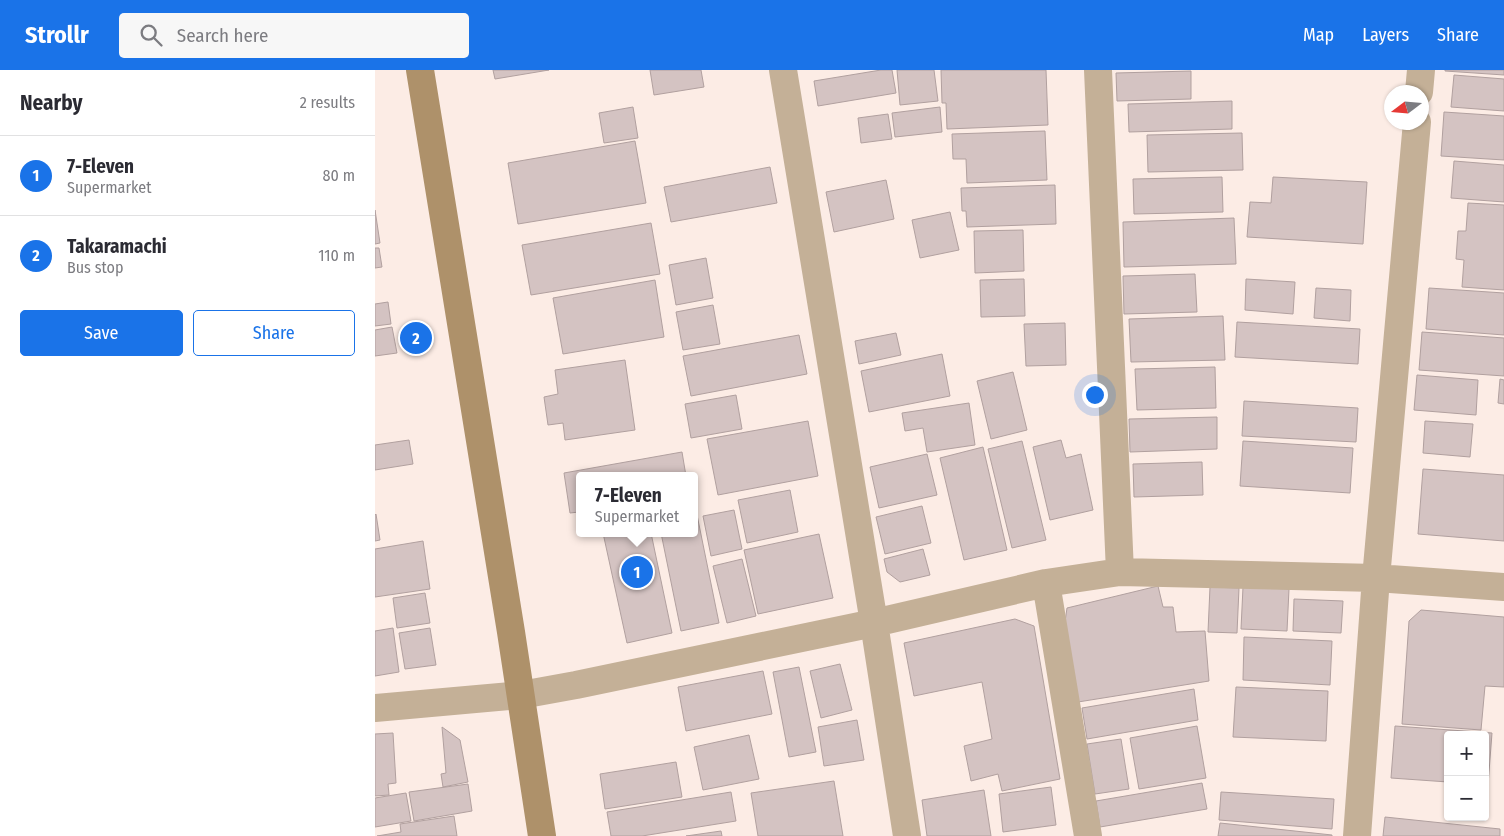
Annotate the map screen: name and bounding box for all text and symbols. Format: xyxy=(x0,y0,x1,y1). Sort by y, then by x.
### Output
search box xyxy=(119,13,469,58)
text: Strollr xyxy=(25,21,89,49)
icon: search xyxy=(137,21,165,49)
text: Search here xyxy=(177,24,268,47)
text: Map xyxy=(1303,24,1334,46)
text: Layers xyxy=(1362,24,1409,46)
text: Share xyxy=(1437,24,1479,46)
north arrow xyxy=(1384,85,1429,130)
text: Nearby xyxy=(20,90,82,116)
text: 2 results xyxy=(300,93,355,112)
text: 7-Eleven xyxy=(67,155,134,178)
text: 1 xyxy=(33,166,39,185)
text: 80 m xyxy=(323,166,355,185)
text: Supermarket xyxy=(67,178,151,197)
text: Takaramachi xyxy=(67,235,167,258)
text: 2 xyxy=(32,246,40,265)
text: 110 m xyxy=(318,246,355,265)
text: Bus stop xyxy=(67,258,123,277)
button: Save xyxy=(20,310,183,356)
button: Share xyxy=(193,310,355,356)
pin: 2 xyxy=(400,319,432,357)
your location xyxy=(1082,382,1108,408)
popup xyxy=(576,472,698,537)
text: 7-Eleven xyxy=(595,484,662,507)
text: Supermarket xyxy=(595,507,679,526)
pin: 1 xyxy=(621,553,653,591)
map controls xyxy=(1444,731,1489,821)
button: + xyxy=(1444,731,1489,776)
button: − xyxy=(1444,776,1489,821)

